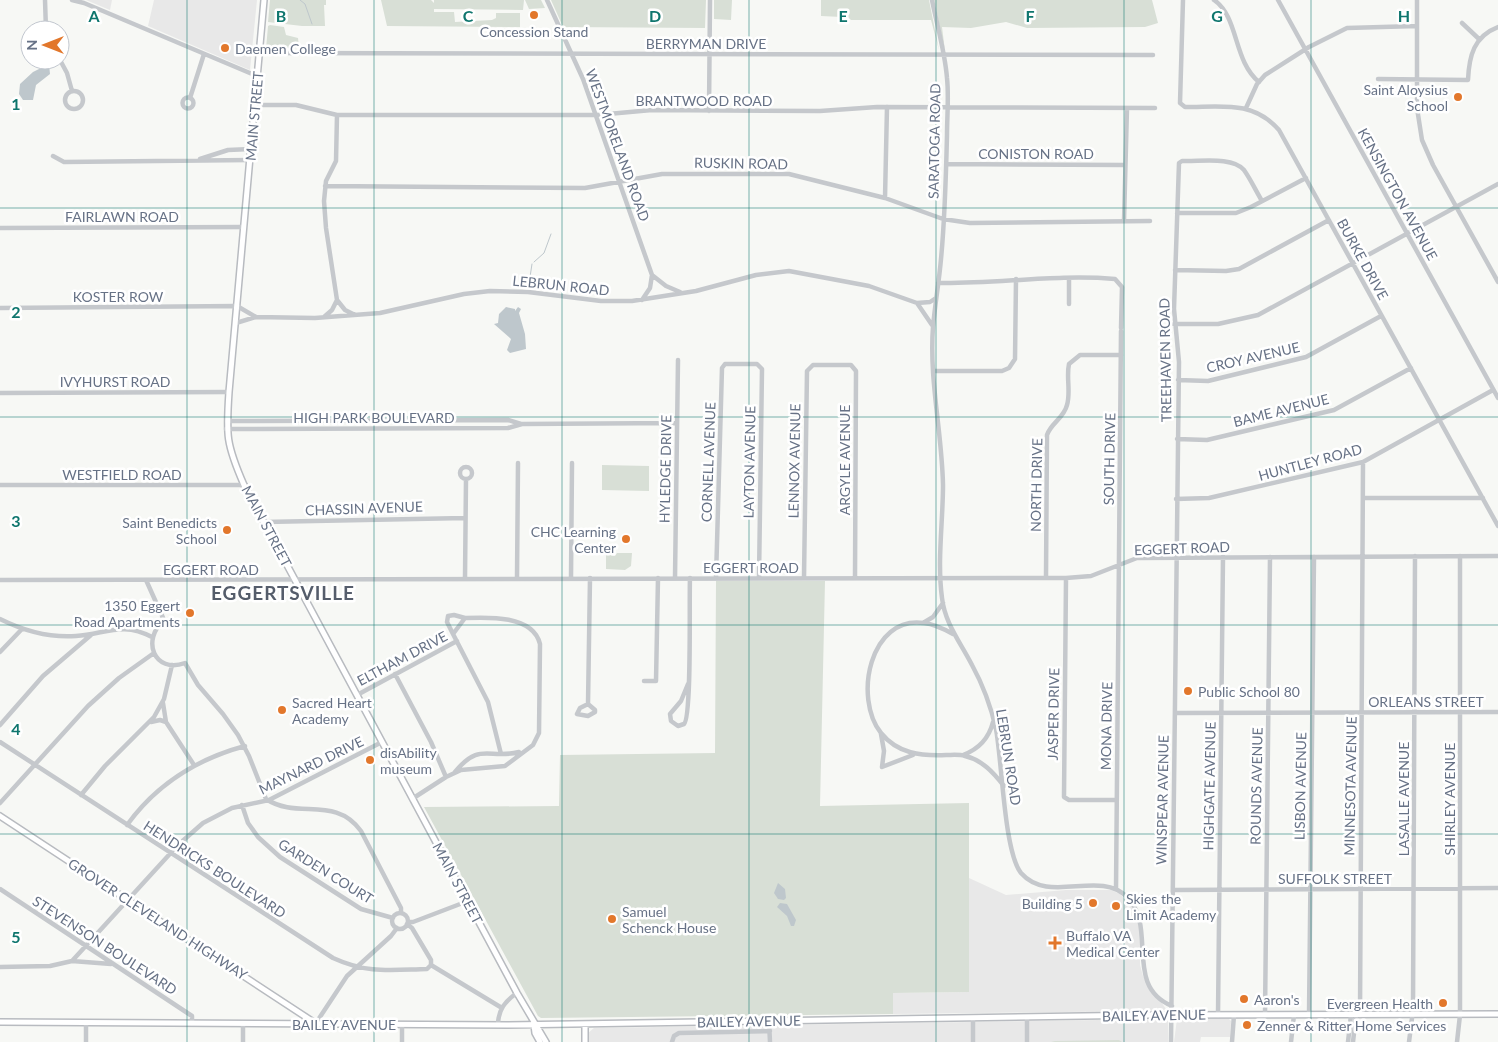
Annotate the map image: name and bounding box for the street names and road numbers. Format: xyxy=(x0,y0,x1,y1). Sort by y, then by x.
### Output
street label: BERRYMAN DRIVE xyxy=(646,35,766,52)
street label: WESTMORELAND ROAD xyxy=(583,67,653,223)
street label: MAIN STREET xyxy=(242,70,266,161)
street label: SARATOGA ROAD xyxy=(924,83,944,199)
street label: BRANTWOOD ROAD xyxy=(636,92,773,109)
street label: KENSINGTON AVENUE xyxy=(1355,125,1441,263)
street label: CONISTON ROAD xyxy=(978,145,1094,162)
street label: RUSKIN ROAD xyxy=(694,154,788,172)
street label: FAIRLAWN ROAD xyxy=(65,208,179,225)
street label: BURKE DRIVE xyxy=(1334,216,1392,302)
street label: LEBRUN ROAD xyxy=(512,271,610,299)
street label: KOSTER ROW xyxy=(73,288,164,305)
street label: TREEHAVEN ROAD xyxy=(1155,298,1175,422)
street label: CROY AVENUE xyxy=(1205,338,1301,376)
street label: IVYHURST ROAD xyxy=(60,373,170,390)
street label: BAME AVENUE xyxy=(1231,390,1331,430)
street label: CORNELL AVENUE xyxy=(697,402,719,522)
street label: LENNOX AVENUE xyxy=(784,403,804,519)
street label: ARGYLE AVENUE xyxy=(836,405,853,515)
street label: LAYTON AVENUE xyxy=(740,406,758,518)
street label: HIGH PARK BOULEVARD xyxy=(293,409,455,426)
street label: SOUTH DRIVE xyxy=(1100,413,1118,505)
street label: HYLEDGE DRIVE xyxy=(656,415,674,523)
street label: NORTH DRIVE xyxy=(1027,438,1045,532)
street label: HUNTLEY ROAD xyxy=(1256,440,1364,484)
street label: WESTFIELD ROAD xyxy=(62,466,182,483)
street label: MAIN STREET xyxy=(238,482,296,570)
street label: CHASSIN AVENUE xyxy=(305,497,423,519)
street label: EGGERT ROAD xyxy=(1134,538,1230,558)
street label: EGGERT ROAD xyxy=(703,559,799,576)
street label: EGGERT ROAD xyxy=(163,561,259,578)
street label: ELTHAM DRIVE xyxy=(354,627,450,689)
street label: JASPER DRIVE xyxy=(1044,668,1062,760)
street label: MONA DRIVE xyxy=(1097,682,1115,770)
street label: ORLEANS STREET xyxy=(1368,693,1485,710)
street label: LEBRUN ROAD xyxy=(993,708,1025,806)
street label: MINNESOTA AVENUE xyxy=(1340,716,1360,856)
street label: HIGHGATE AVENUE xyxy=(1199,721,1219,851)
street label: ROUNDS AVENUE xyxy=(1246,727,1266,845)
street label: MAYNARD DRIVE xyxy=(256,732,366,798)
street label: LISBON AVENUE xyxy=(1291,732,1309,840)
street label: WINSPEAR AVENUE xyxy=(1152,735,1172,865)
street label: LASALLE AVENUE xyxy=(1395,742,1412,856)
street label: SHIRLEY AVENUE xyxy=(1441,743,1458,855)
street label: HENDRICKS BOULEVARD xyxy=(141,817,289,921)
street label: GARDEN COURT xyxy=(275,835,377,907)
street label: MAIN STREET xyxy=(429,839,487,927)
street label: GROVER CLEVELAND HIGHWAY xyxy=(65,855,251,984)
street label: SUFFOLK STREET xyxy=(1278,870,1393,887)
street label: STEVENSON BOULEVARD xyxy=(30,892,180,998)
street label: BAILEY AVENUE xyxy=(1102,1006,1206,1024)
street label: BAILEY AVENUE xyxy=(697,1012,801,1030)
street label: BAILEY AVENUE xyxy=(292,1016,396,1033)

